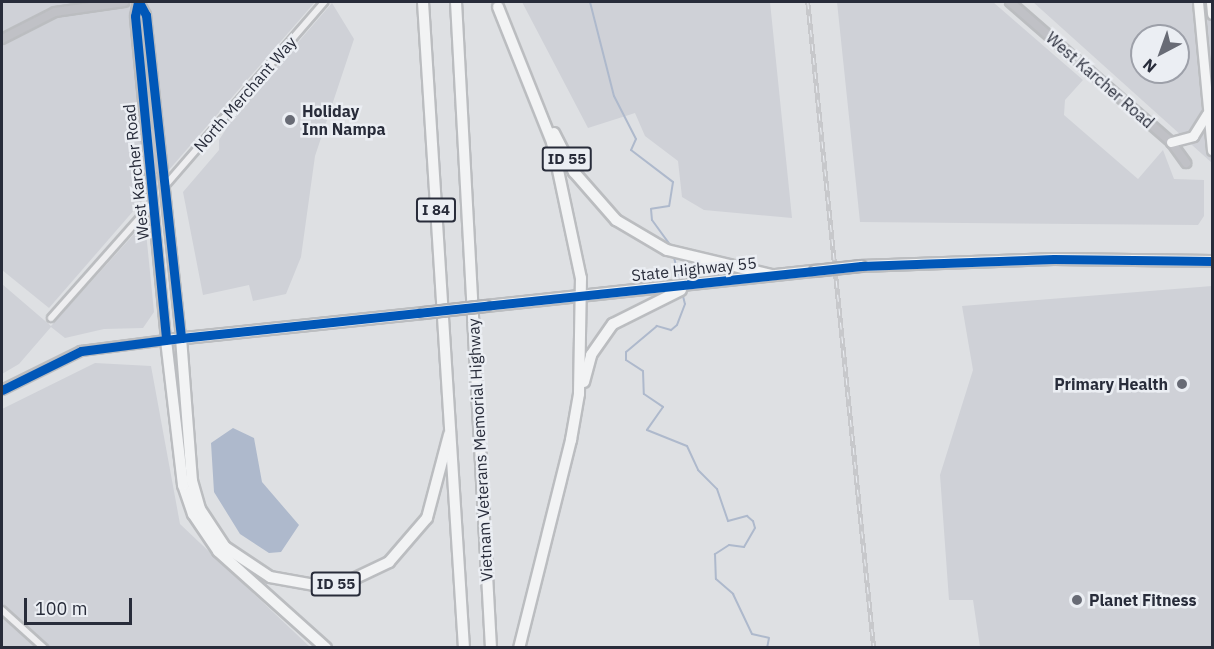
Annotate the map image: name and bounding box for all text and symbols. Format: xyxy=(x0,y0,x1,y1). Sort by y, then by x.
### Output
north arrow xyxy=(1130,24,1190,84)
street label: West Karcher Road xyxy=(1042,28,1158,132)
street label: North Merchant Way xyxy=(190,32,300,156)
text: N xyxy=(1139,55,1160,77)
place label: Holiday Inn Nampa xyxy=(302,101,386,139)
street label: West Karcher Road xyxy=(119,103,153,241)
marker: Holiday Inn Nampa xyxy=(283,113,297,127)
road number: ID 55 xyxy=(542,147,592,171)
road number: I 84 xyxy=(415,198,457,222)
street label: State Highway 55 xyxy=(630,253,758,285)
street label: Vietnam Veterans Memorial Highway xyxy=(464,318,496,582)
place label: Primary Health xyxy=(1054,374,1168,394)
marker: Primary Health xyxy=(1173,375,1191,393)
road number: ID 55 xyxy=(310,572,362,596)
scale bar xyxy=(27,586,135,624)
place label: Planet Fitness xyxy=(1089,590,1196,610)
marker: Planet Fitness xyxy=(1070,593,1084,607)
text: 100 m xyxy=(35,597,87,620)

